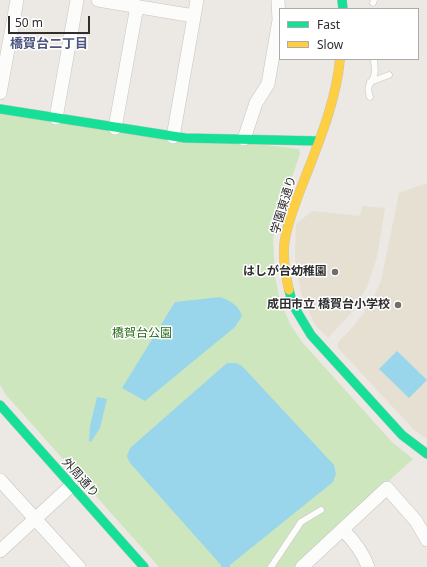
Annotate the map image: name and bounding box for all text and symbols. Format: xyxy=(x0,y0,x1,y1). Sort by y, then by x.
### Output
scale bar xyxy=(10,8,92,34)
legend xyxy=(279,8,419,60)
text: 50 m xyxy=(15,14,43,31)
text: Fast xyxy=(317,16,340,33)
district label: 橋賀台二丁目 xyxy=(10,36,88,52)
text: Slow xyxy=(317,36,343,53)
street label: 学園東通り xyxy=(268,174,300,236)
place label: はしが台幼稚園 xyxy=(243,265,327,279)
marker: はしが台幼稚園 xyxy=(330,267,340,277)
place label: 成田市立 橋賀台小学校 xyxy=(267,298,390,312)
marker: 成田市立 橋賀台小学校 xyxy=(393,300,403,310)
park label: 橋賀台公園 xyxy=(112,327,172,341)
street label: 外周通り xyxy=(59,455,101,501)

